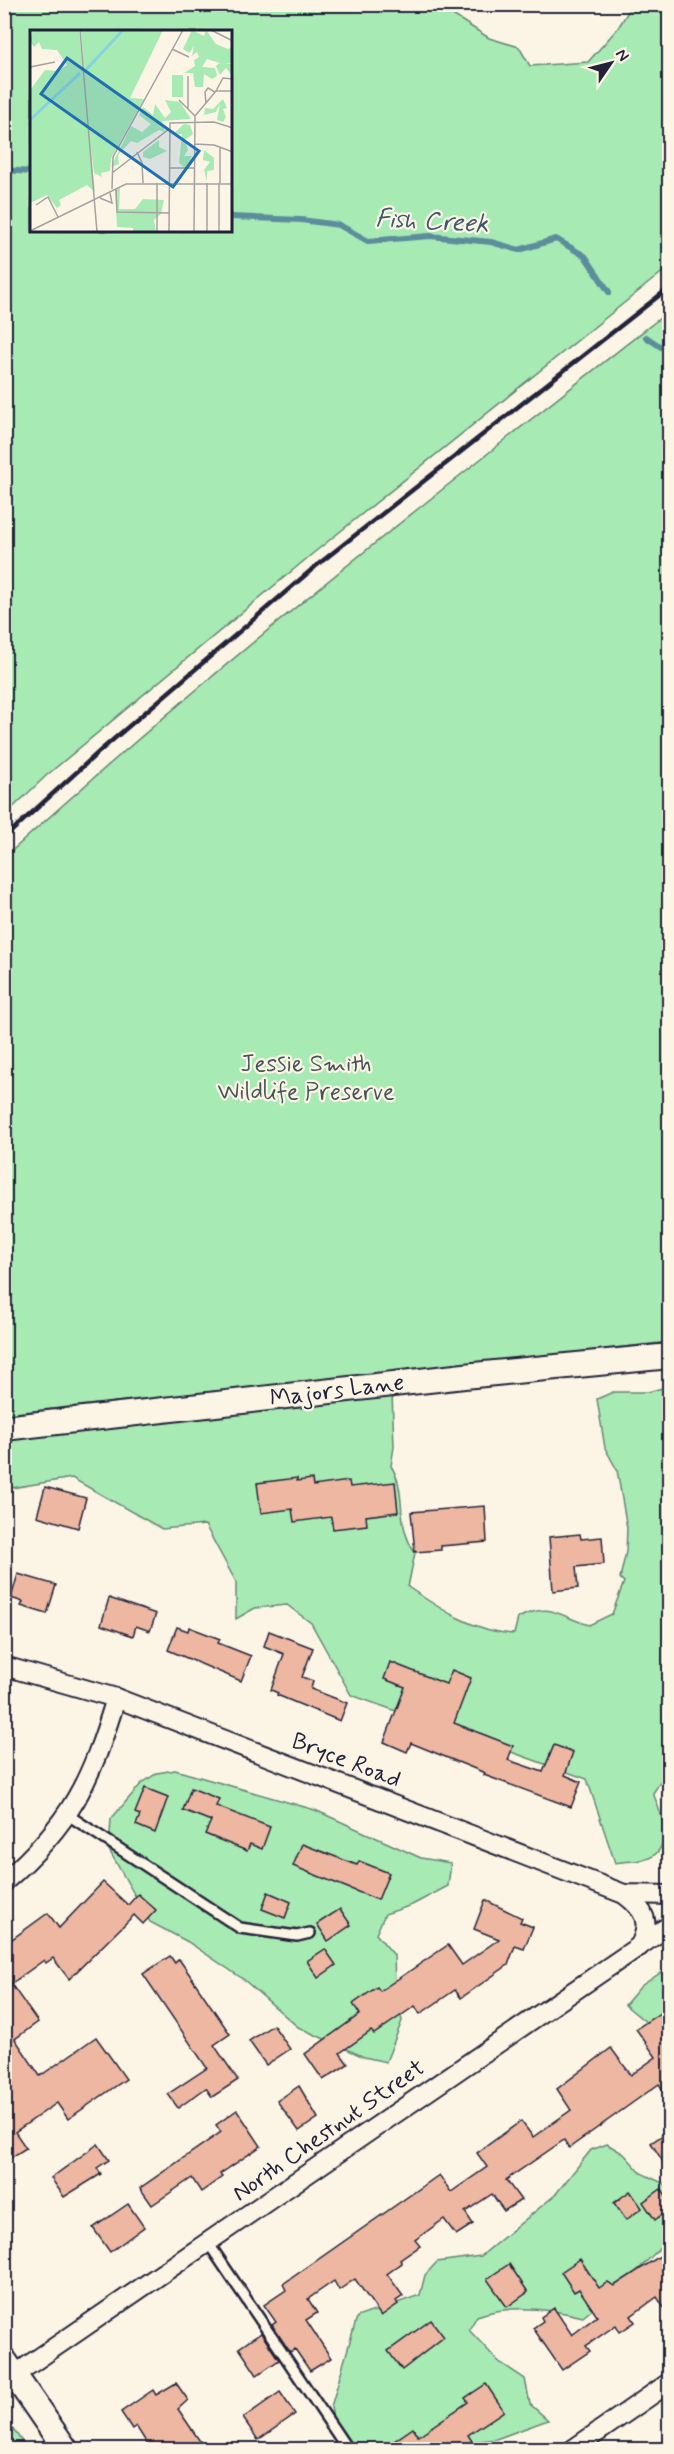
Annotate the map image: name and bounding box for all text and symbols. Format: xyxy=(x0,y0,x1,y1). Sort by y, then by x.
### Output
inset map xyxy=(30,30,232,232)
north arrow xyxy=(581,33,641,93)
text: N xyxy=(610,45,634,66)
water label: Fish Creek xyxy=(375,202,490,242)
park label: Jessie Smith Wildlife Preserve xyxy=(217,1049,395,1108)
street label: Majors Lane xyxy=(268,1367,406,1415)
street label: Bryce Road xyxy=(287,1726,405,1796)
street label: North Chestnut Street xyxy=(227,2053,431,2209)

